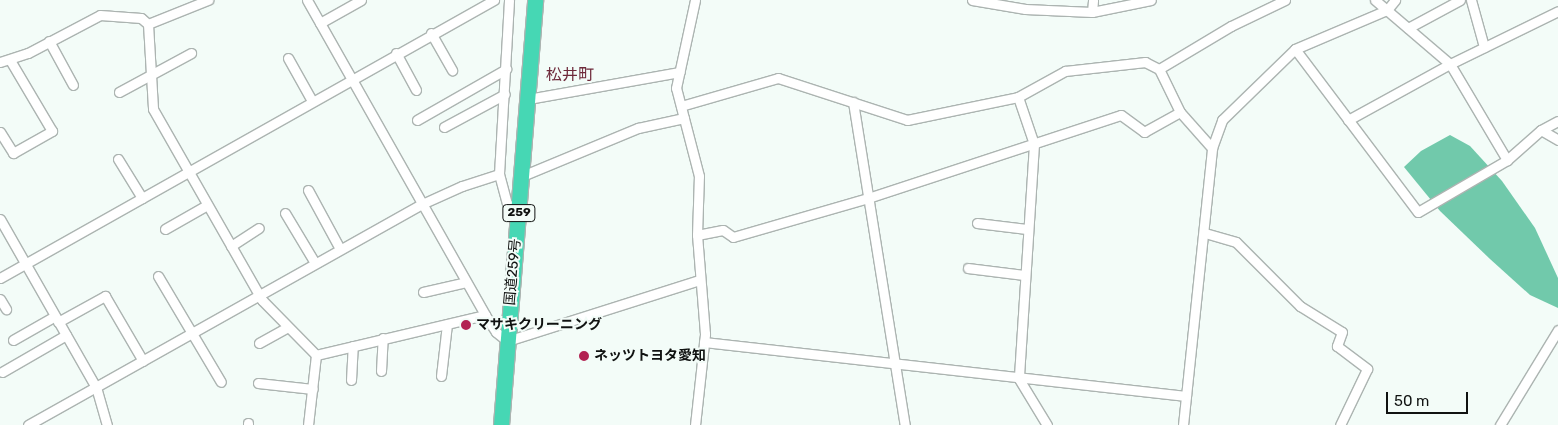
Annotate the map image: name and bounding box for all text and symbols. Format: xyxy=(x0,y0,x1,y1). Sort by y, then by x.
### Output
district label: 松井町 xyxy=(546,65,594,85)
road number: 259 xyxy=(502,204,536,222)
street label: 国道259号 xyxy=(502,238,524,306)
place label: マサキクリーニング xyxy=(476,317,602,333)
marker: マサキクリーニング xyxy=(460,319,472,331)
place label: ネッツトヨタ愛知 xyxy=(594,348,706,364)
marker: ネッツトヨタ愛知 xyxy=(578,350,590,362)
scale bar xyxy=(1388,382,1470,414)
text: 50 m xyxy=(1394,392,1429,410)

